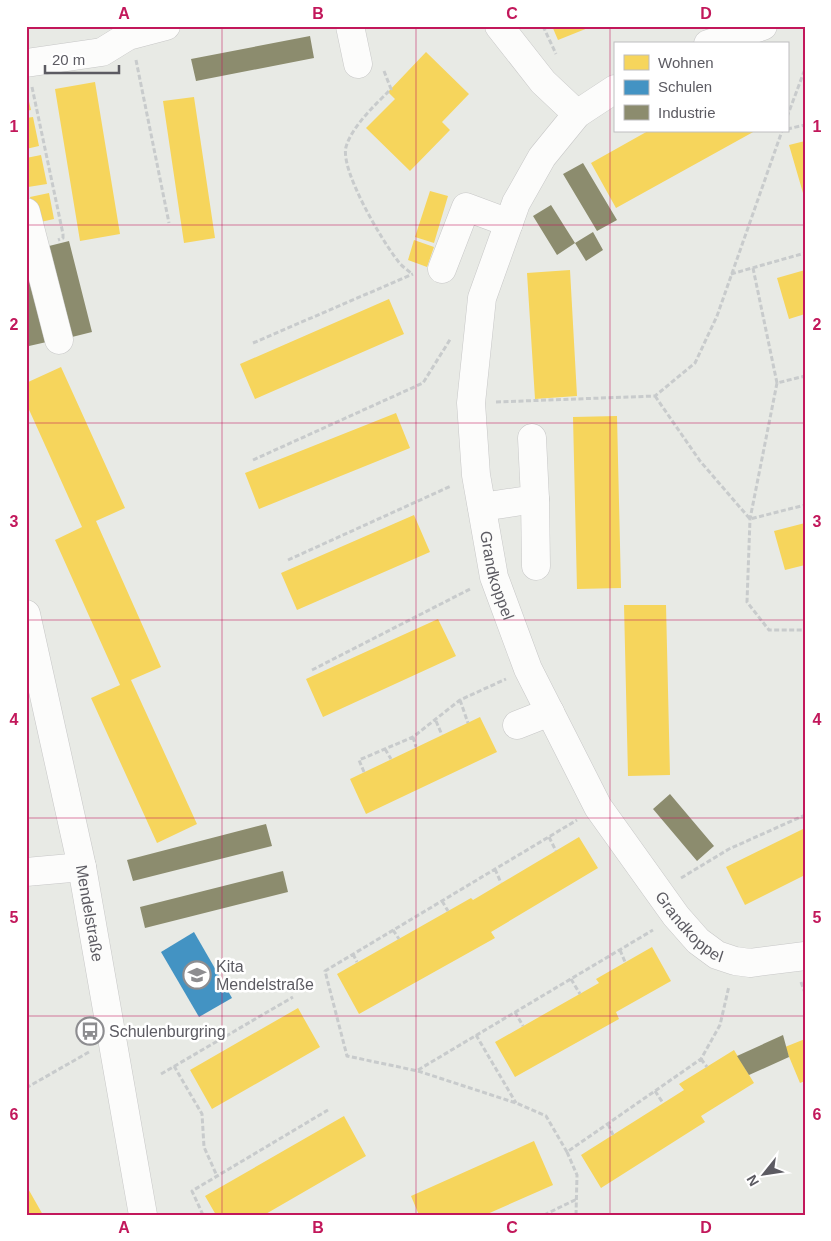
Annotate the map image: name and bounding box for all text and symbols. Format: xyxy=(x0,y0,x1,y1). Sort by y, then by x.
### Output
text: A xyxy=(118,5,130,22)
text: B xyxy=(312,5,324,22)
text: C xyxy=(506,5,518,22)
text: D xyxy=(700,5,712,22)
scale bar xyxy=(45,42,119,74)
legend xyxy=(614,42,788,132)
text: 20 m xyxy=(52,51,85,68)
text: Wohnen xyxy=(658,54,714,71)
text: Schulen xyxy=(658,78,712,95)
text: Industrie xyxy=(658,104,716,121)
text: 1 xyxy=(10,118,19,135)
text: 1 xyxy=(813,118,822,135)
text: 2 xyxy=(10,316,19,333)
text: 2 xyxy=(813,316,822,333)
text: 3 xyxy=(10,513,19,530)
text: 3 xyxy=(813,513,822,530)
street label: Grandkoppel xyxy=(477,529,518,622)
text: 4 xyxy=(10,711,19,728)
text: 4 xyxy=(813,711,822,728)
street label: Mendelstraße xyxy=(73,863,107,963)
street label: Grandkoppel xyxy=(652,888,725,965)
text: 5 xyxy=(10,909,19,926)
text: 5 xyxy=(813,909,822,926)
place label: Kita Mendelstraße xyxy=(216,958,314,993)
school or university icon: Kita Mendelstraße xyxy=(182,960,212,990)
bus stop icon: Schulenburgring xyxy=(75,1016,105,1046)
place label: Schulenburgring xyxy=(109,1023,226,1040)
text: 6 xyxy=(10,1106,19,1123)
text: 6 xyxy=(813,1106,822,1123)
north arrow xyxy=(738,1148,788,1198)
text: N xyxy=(743,1172,762,1189)
text: A xyxy=(118,1219,130,1236)
text: B xyxy=(312,1219,324,1236)
text: C xyxy=(506,1219,518,1236)
text: D xyxy=(700,1219,712,1236)

